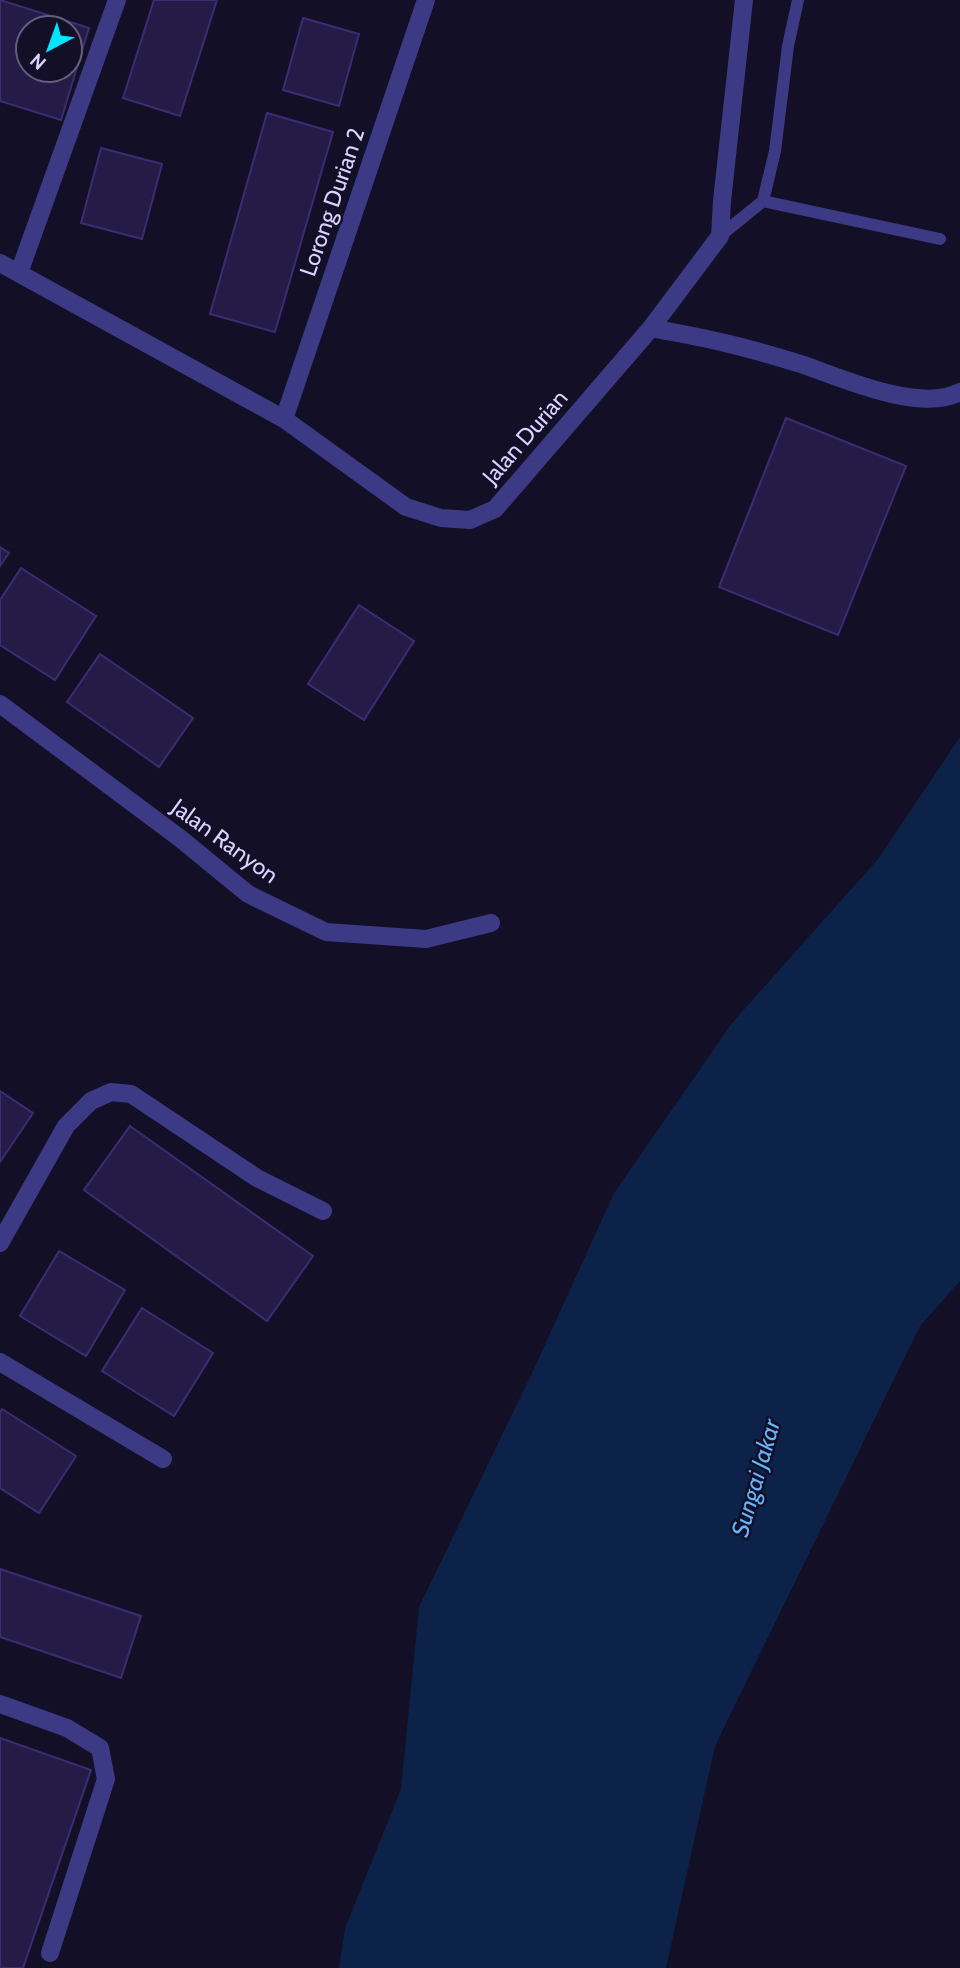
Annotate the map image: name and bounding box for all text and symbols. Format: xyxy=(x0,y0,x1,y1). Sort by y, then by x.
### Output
north arrow xyxy=(14,14,84,84)
text: N xyxy=(26,48,51,75)
street label: Lorong Durian 2 xyxy=(294,124,370,280)
street label: Jalan Durian xyxy=(476,384,574,491)
street label: Jalan Ranyon xyxy=(165,792,284,889)
water label: Sungai Jakar xyxy=(725,1414,787,1540)

